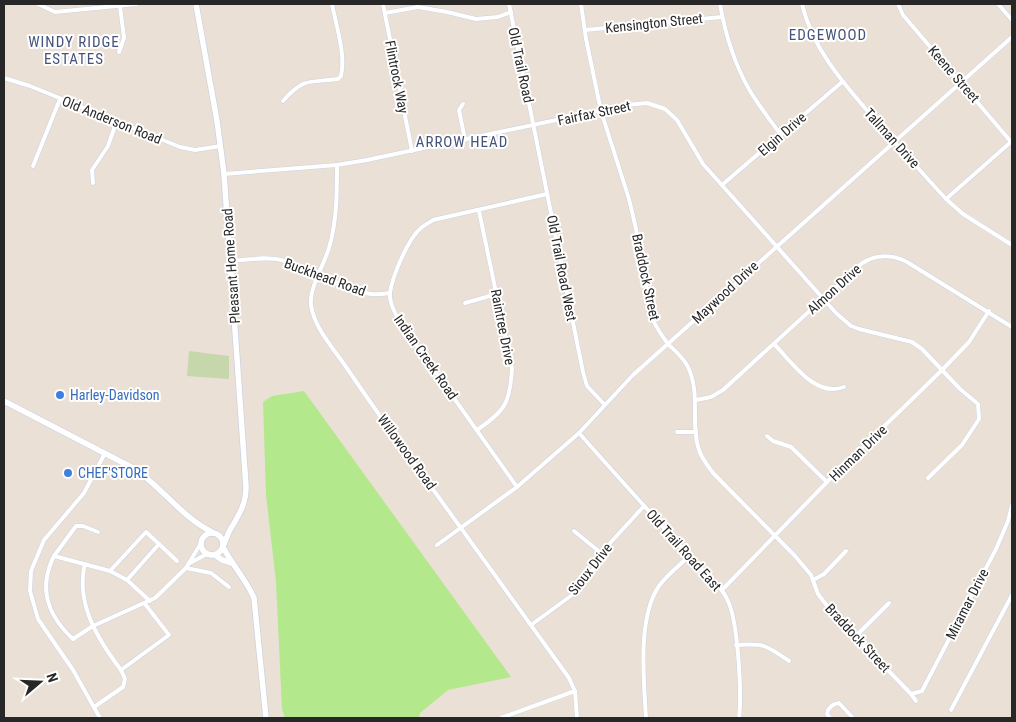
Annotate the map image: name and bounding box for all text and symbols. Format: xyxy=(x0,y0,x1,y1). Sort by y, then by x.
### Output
street label: Kensington Street xyxy=(604,10,704,36)
street label: Old Trail Road xyxy=(505,26,537,104)
district label: EDGEWOOD xyxy=(789,26,867,44)
district label: WINDY RIDGE ESTATES xyxy=(28,33,120,68)
street label: Flintrock Way xyxy=(382,39,412,115)
street label: Keene Street xyxy=(925,42,983,106)
street label: Old Anderson Road xyxy=(60,93,164,147)
street label: Fairfax Street xyxy=(556,97,632,129)
street label: Tallman Drive xyxy=(861,105,923,171)
street label: Elgin Drive xyxy=(755,109,810,159)
district label: ARROW HEAD xyxy=(416,133,508,151)
street label: Pleasant Home Road xyxy=(219,208,243,324)
street label: Old Trail Road West xyxy=(544,214,580,322)
street label: Braddock Street xyxy=(629,232,663,322)
street label: Buckhead Road xyxy=(282,255,368,299)
street label: Maywood Drive xyxy=(689,257,762,327)
street label: Almon Drive xyxy=(804,260,864,317)
street label: Raintree Drive xyxy=(488,288,518,367)
street label: Indian Creek Road xyxy=(391,311,461,403)
place label: Harley-Davidson xyxy=(70,387,160,403)
marker: Harley-Davidson xyxy=(54,389,66,401)
street label: Willowood Road xyxy=(374,411,440,493)
street label: Hinman Drive xyxy=(826,421,890,484)
place label: CHEF'STORE xyxy=(78,465,148,481)
marker: CHEF'STORE xyxy=(62,467,74,479)
street label: Old Trail Road East xyxy=(643,506,725,594)
street label: Sioux Drive xyxy=(565,539,616,598)
street label: Miramar Drive xyxy=(942,566,992,642)
street label: Braddock Street xyxy=(822,600,894,676)
north arrow xyxy=(15,657,65,707)
text: N xyxy=(43,671,61,684)

